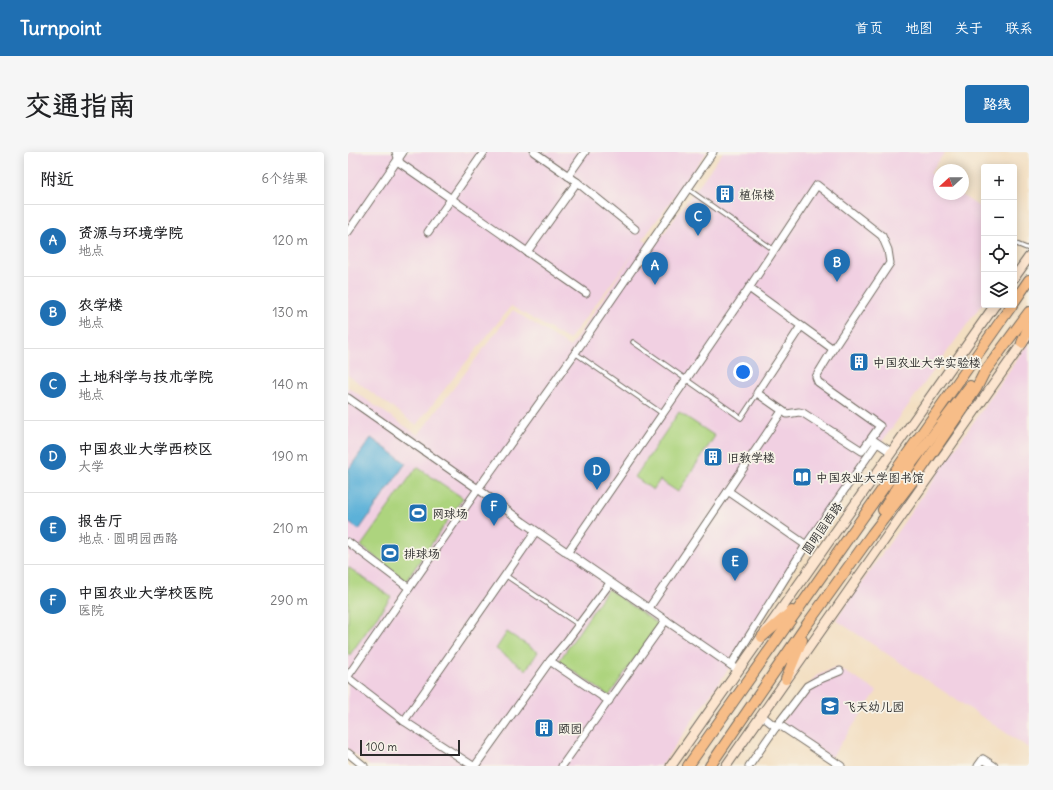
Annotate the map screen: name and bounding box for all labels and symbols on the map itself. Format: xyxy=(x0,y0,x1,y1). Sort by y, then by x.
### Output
north arrow xyxy=(933,164,969,200)
building icon: 植保楼 xyxy=(714,183,736,205)
place label: 植保楼 xyxy=(739,187,775,202)
pin: C xyxy=(685,203,711,236)
pin: B xyxy=(824,249,850,282)
pin: A xyxy=(642,252,668,285)
building icon: 中国农业大学实验楼 xyxy=(848,351,870,373)
place label: 中国农业大学实验楼 xyxy=(873,355,981,370)
your location xyxy=(733,362,753,382)
building icon: 旧教学楼 xyxy=(702,446,724,468)
place label: 旧教学楼 xyxy=(727,450,775,465)
pin: D xyxy=(584,457,610,490)
library icon: 中国农业大学图书馆 xyxy=(791,466,813,488)
place label: 中国农业大学图书馆 xyxy=(816,470,924,485)
pin: F xyxy=(481,493,507,526)
street label: 圆明园西路 xyxy=(799,499,845,557)
sports icon: 网球场 xyxy=(407,502,429,524)
place label: 网球场 xyxy=(432,506,468,521)
sports icon: 排球场 xyxy=(379,542,401,564)
place label: 排球场 xyxy=(404,546,440,561)
pin: E xyxy=(722,548,748,581)
school or university icon: 飞天幼儿园 xyxy=(819,695,841,717)
place label: 飞天幼儿园 xyxy=(844,699,904,714)
building icon: 颐园 xyxy=(533,717,555,739)
place label: 颐园 xyxy=(558,721,582,736)
scale bar xyxy=(360,738,460,757)

